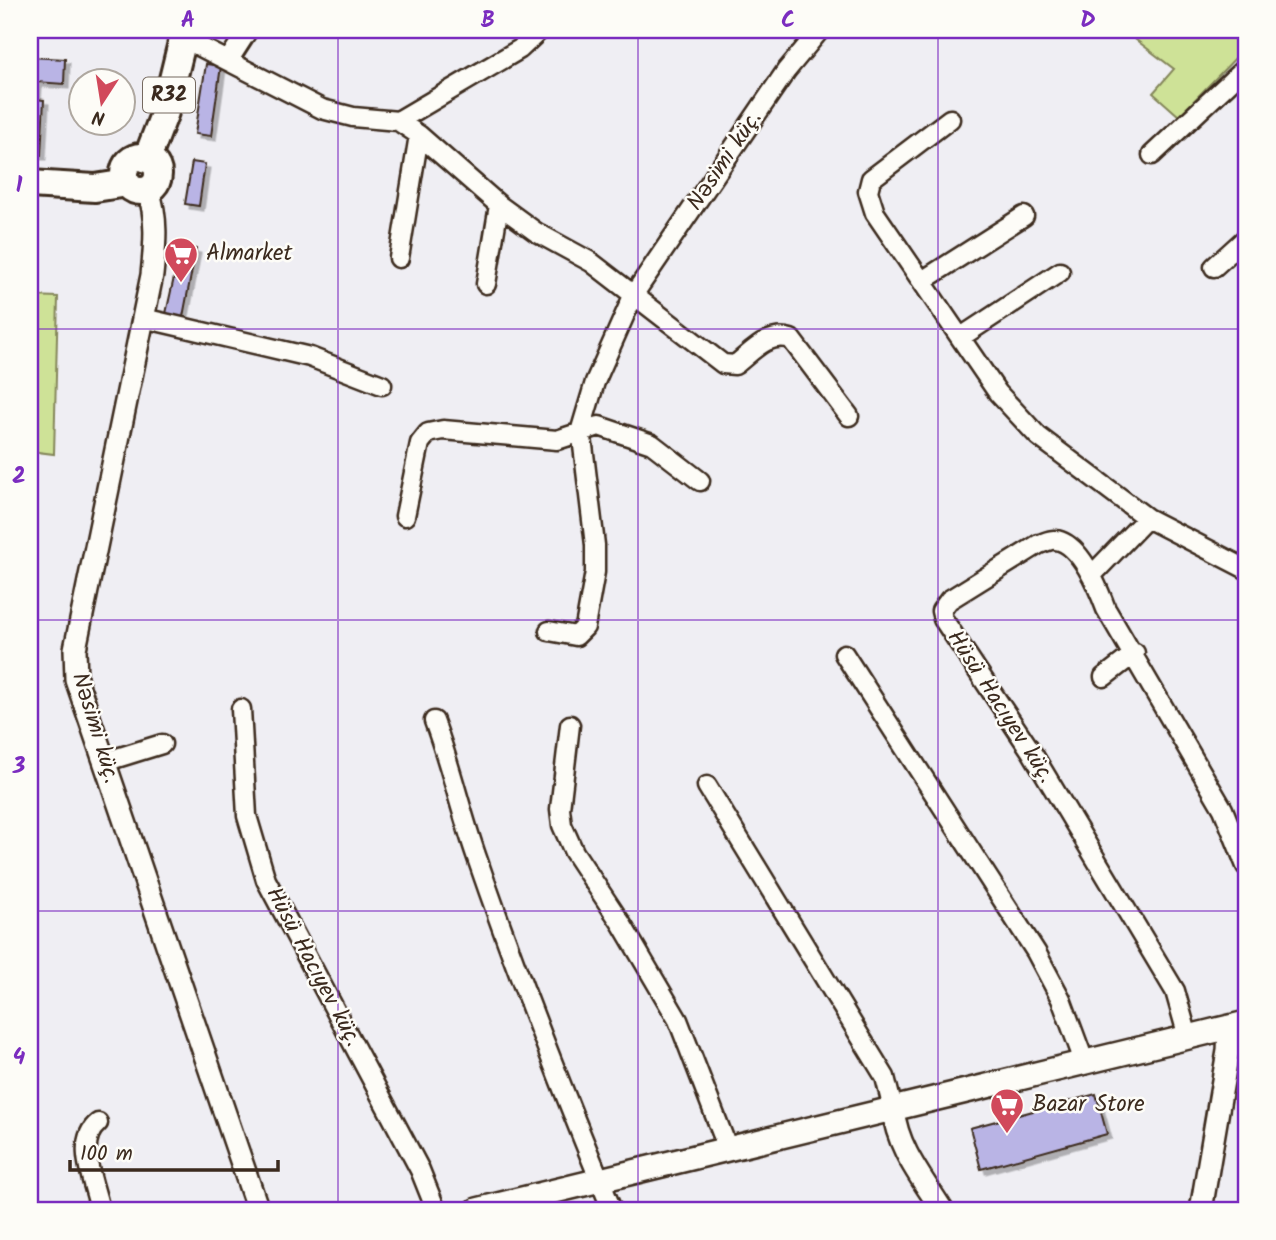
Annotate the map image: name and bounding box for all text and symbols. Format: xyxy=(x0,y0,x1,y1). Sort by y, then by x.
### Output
text: A xyxy=(181,3,195,39)
text: B xyxy=(481,3,495,39)
text: C xyxy=(781,3,795,39)
text: D xyxy=(1080,3,1096,39)
north arrow xyxy=(66,66,136,136)
road number: R32 xyxy=(143,78,195,112)
text: N xyxy=(90,101,108,133)
street label: Nəsimi küç. xyxy=(678,104,772,218)
text: 1 xyxy=(16,168,23,204)
supermarket icon: Almarket xyxy=(162,235,200,284)
place label: Almarket xyxy=(206,236,293,272)
text: 2 xyxy=(12,459,26,495)
street label: Hüsü Hacıyev küç. xyxy=(937,623,1063,791)
street label: Nəsimi küç. xyxy=(61,668,129,788)
text: 3 xyxy=(12,749,26,785)
street label: Hüsü Hacıyev küç. xyxy=(256,881,370,1053)
text: 4 xyxy=(13,1040,26,1076)
supermarket icon: Bazar Store xyxy=(988,1086,1026,1135)
place label: Bazar Store xyxy=(1032,1087,1145,1123)
scale bar xyxy=(70,1128,278,1172)
text: 100 m xyxy=(80,1138,133,1171)

